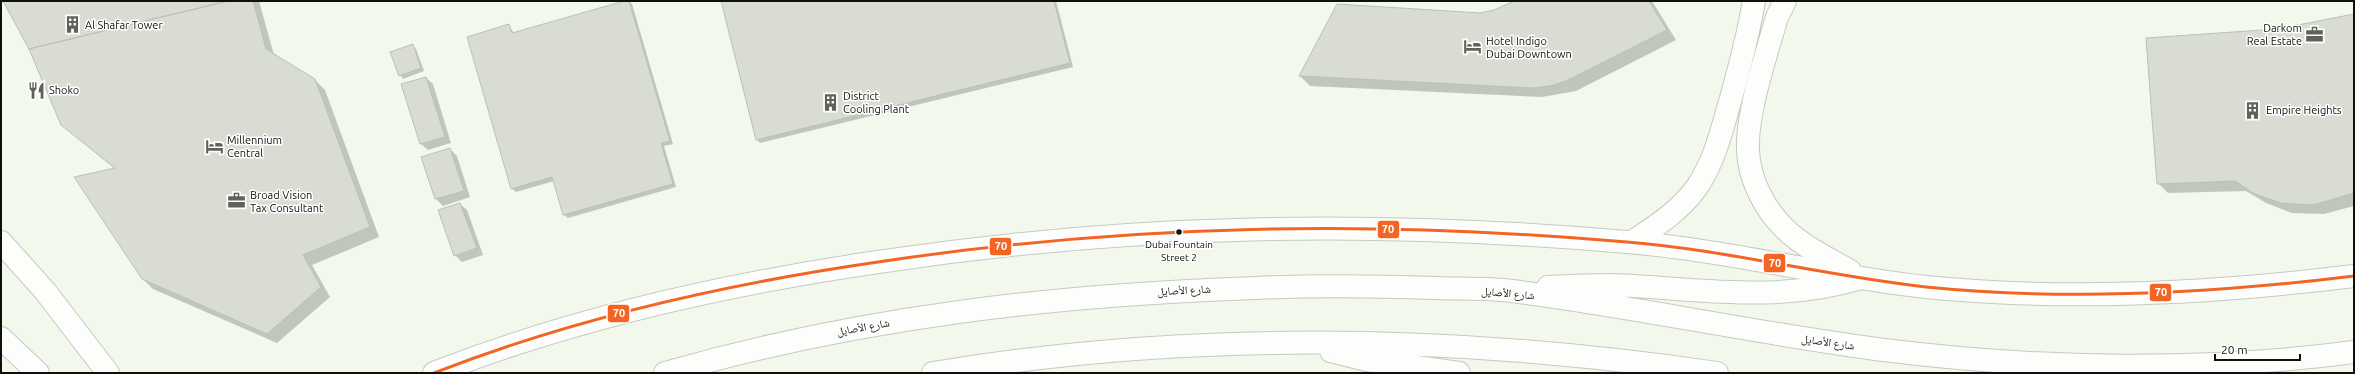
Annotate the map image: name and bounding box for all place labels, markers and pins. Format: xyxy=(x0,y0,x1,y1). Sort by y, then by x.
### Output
building icon: Al Shafar Tower xyxy=(62,15,82,35)
place label: Al Shafar Tower xyxy=(85,19,163,31)
place label: Darkom Real Estate xyxy=(2247,22,2302,47)
office icon: Darkom Real Estate xyxy=(2305,24,2325,44)
place label: Hotel Indigo Dubai Downtown xyxy=(1486,35,1572,60)
hotel icon: Hotel Indigo Dubai Downtown xyxy=(1463,37,1483,57)
restaurant icon: Shoko xyxy=(26,80,46,100)
place label: Shoko xyxy=(49,84,79,96)
place label: District Cooling Plant xyxy=(843,90,910,115)
building icon: District Cooling Plant xyxy=(820,92,840,112)
building icon: Empire Heights xyxy=(2243,100,2263,120)
place label: Empire Heights xyxy=(2266,104,2342,116)
place label: Millennium Central xyxy=(227,134,282,159)
hotel icon: Millennium Central xyxy=(204,136,224,156)
place label: Broad Vision Tax Consultant xyxy=(250,189,324,214)
office icon: Broad Vision Tax Consultant xyxy=(227,191,247,211)
marker: Dubai Fountain Street 2 xyxy=(1174,227,1184,237)
place label: Dubai Fountain Street 2 xyxy=(1145,239,1213,263)

